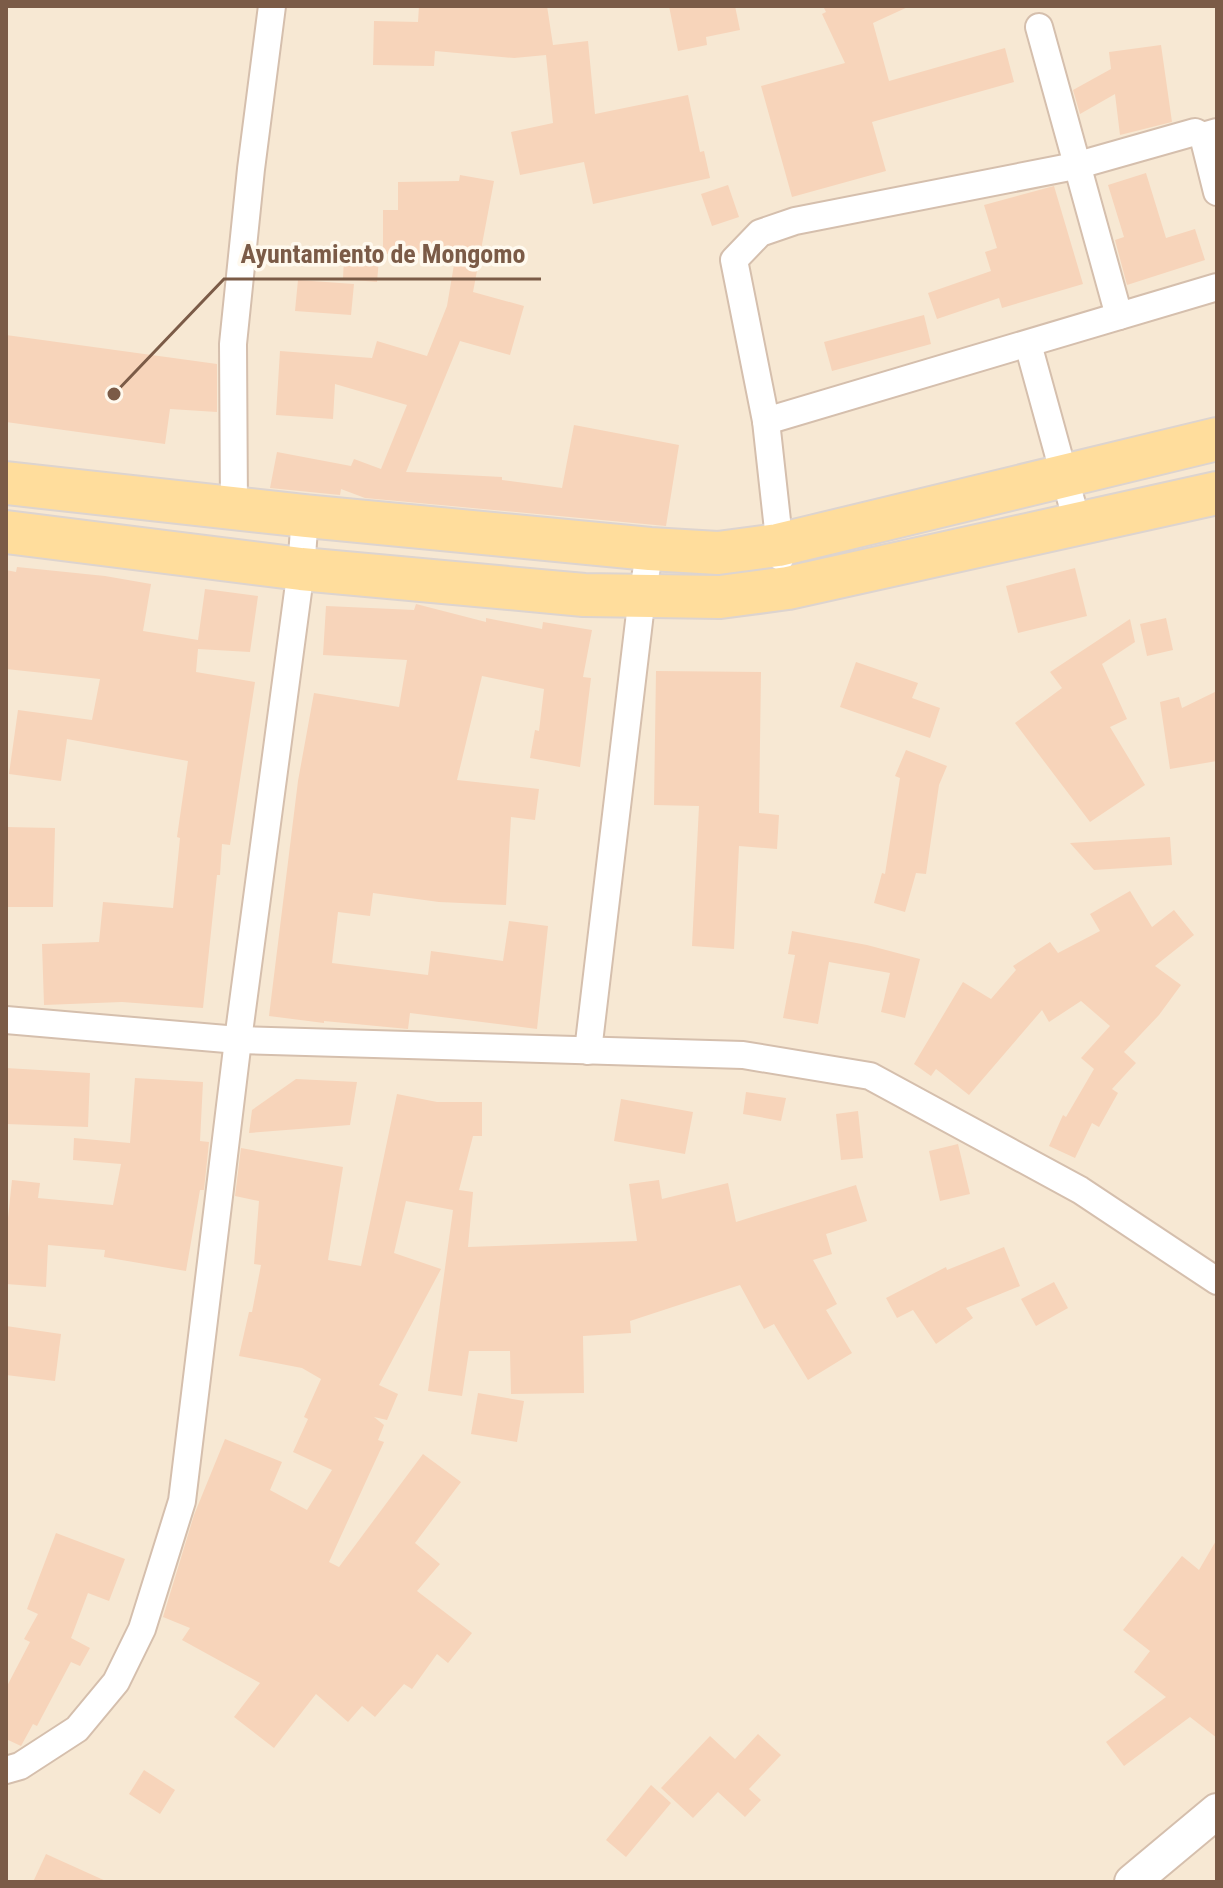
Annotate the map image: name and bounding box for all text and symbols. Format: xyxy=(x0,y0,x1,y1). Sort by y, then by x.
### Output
callout: Ayuntamiento de Mongomo xyxy=(224,229,541,279)
text: Ayuntamiento de Mongomo xyxy=(241,239,526,269)

